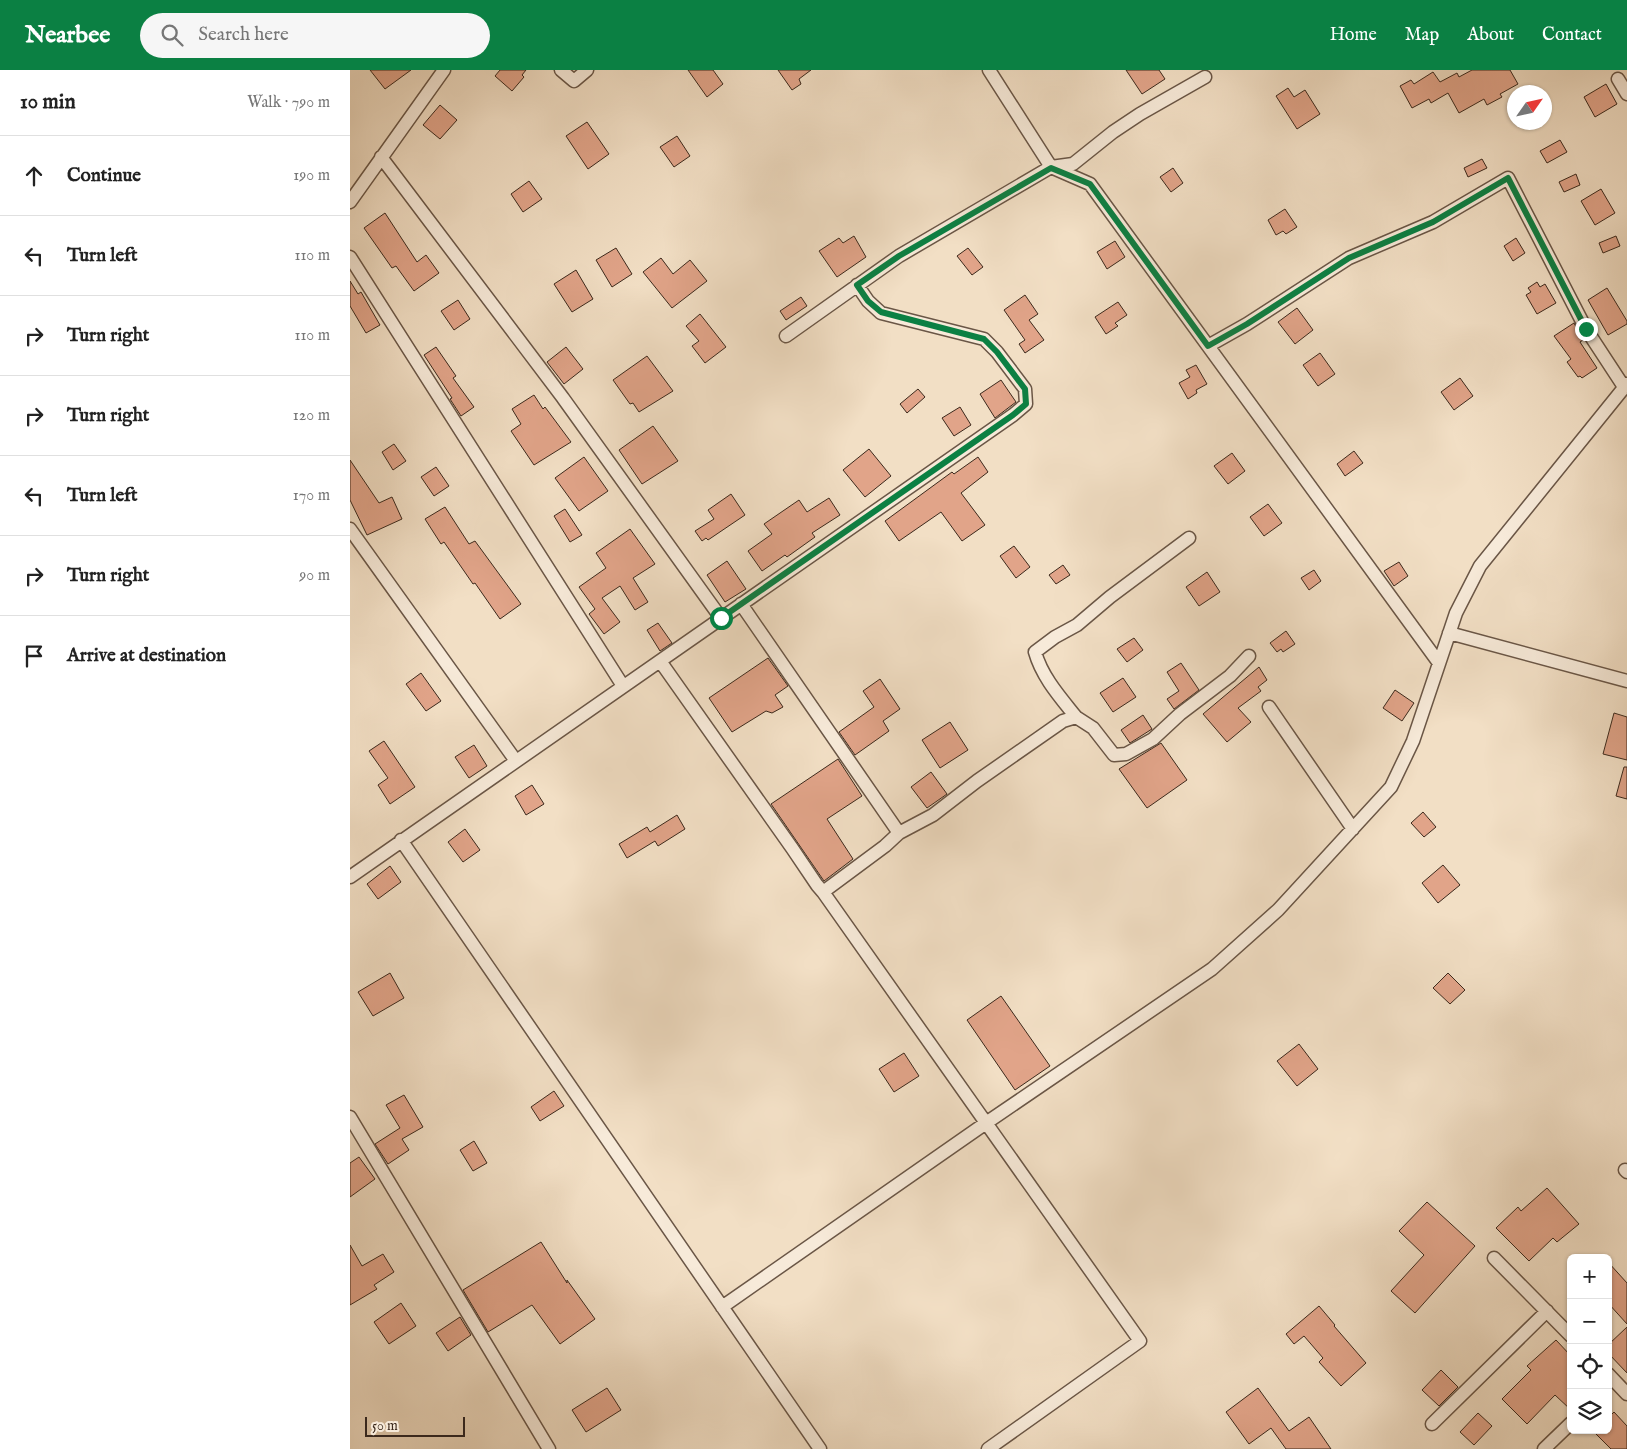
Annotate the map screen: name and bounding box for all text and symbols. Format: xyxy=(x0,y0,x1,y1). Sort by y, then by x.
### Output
search box xyxy=(140,13,490,58)
text: Nearbee xyxy=(25,20,110,51)
icon: search xyxy=(158,21,186,49)
text: Search here xyxy=(198,23,289,47)
text: Home xyxy=(1330,24,1377,47)
text: Map xyxy=(1405,24,1439,47)
text: About xyxy=(1467,24,1514,47)
text: Contact xyxy=(1542,24,1602,47)
north arrow xyxy=(1507,85,1552,130)
text: 10 min xyxy=(20,89,76,116)
text: Walk · 790 m xyxy=(247,93,330,113)
icon: ahead xyxy=(20,162,48,190)
text: Continue xyxy=(67,164,141,188)
text: 190 m xyxy=(293,166,330,186)
icon: left xyxy=(20,242,48,270)
text: Turn left xyxy=(67,244,138,268)
text: 110 m xyxy=(294,246,330,266)
route end xyxy=(1575,318,1598,341)
icon: right xyxy=(20,322,48,350)
text: Turn right xyxy=(67,324,149,348)
text: 110 m xyxy=(294,326,330,346)
icon: right xyxy=(20,402,48,430)
text: Turn right xyxy=(67,404,149,428)
text: 120 m xyxy=(293,406,330,426)
icon: left xyxy=(20,482,48,510)
text: Turn left xyxy=(67,484,138,508)
text: 170 m xyxy=(293,486,330,506)
icon: right xyxy=(20,562,48,590)
text: Turn right xyxy=(67,564,149,588)
text: 90 m xyxy=(299,566,330,586)
route start xyxy=(710,607,733,630)
icon: arrive xyxy=(20,642,48,670)
text: Arrive at destination xyxy=(67,644,226,668)
map controls xyxy=(1567,1254,1612,1434)
button: + xyxy=(1567,1254,1612,1299)
button: − xyxy=(1567,1299,1612,1344)
button: locate xyxy=(1567,1344,1612,1389)
button: layers xyxy=(1567,1389,1612,1434)
scale bar xyxy=(365,1414,465,1437)
text: 50 m xyxy=(372,1417,398,1435)

